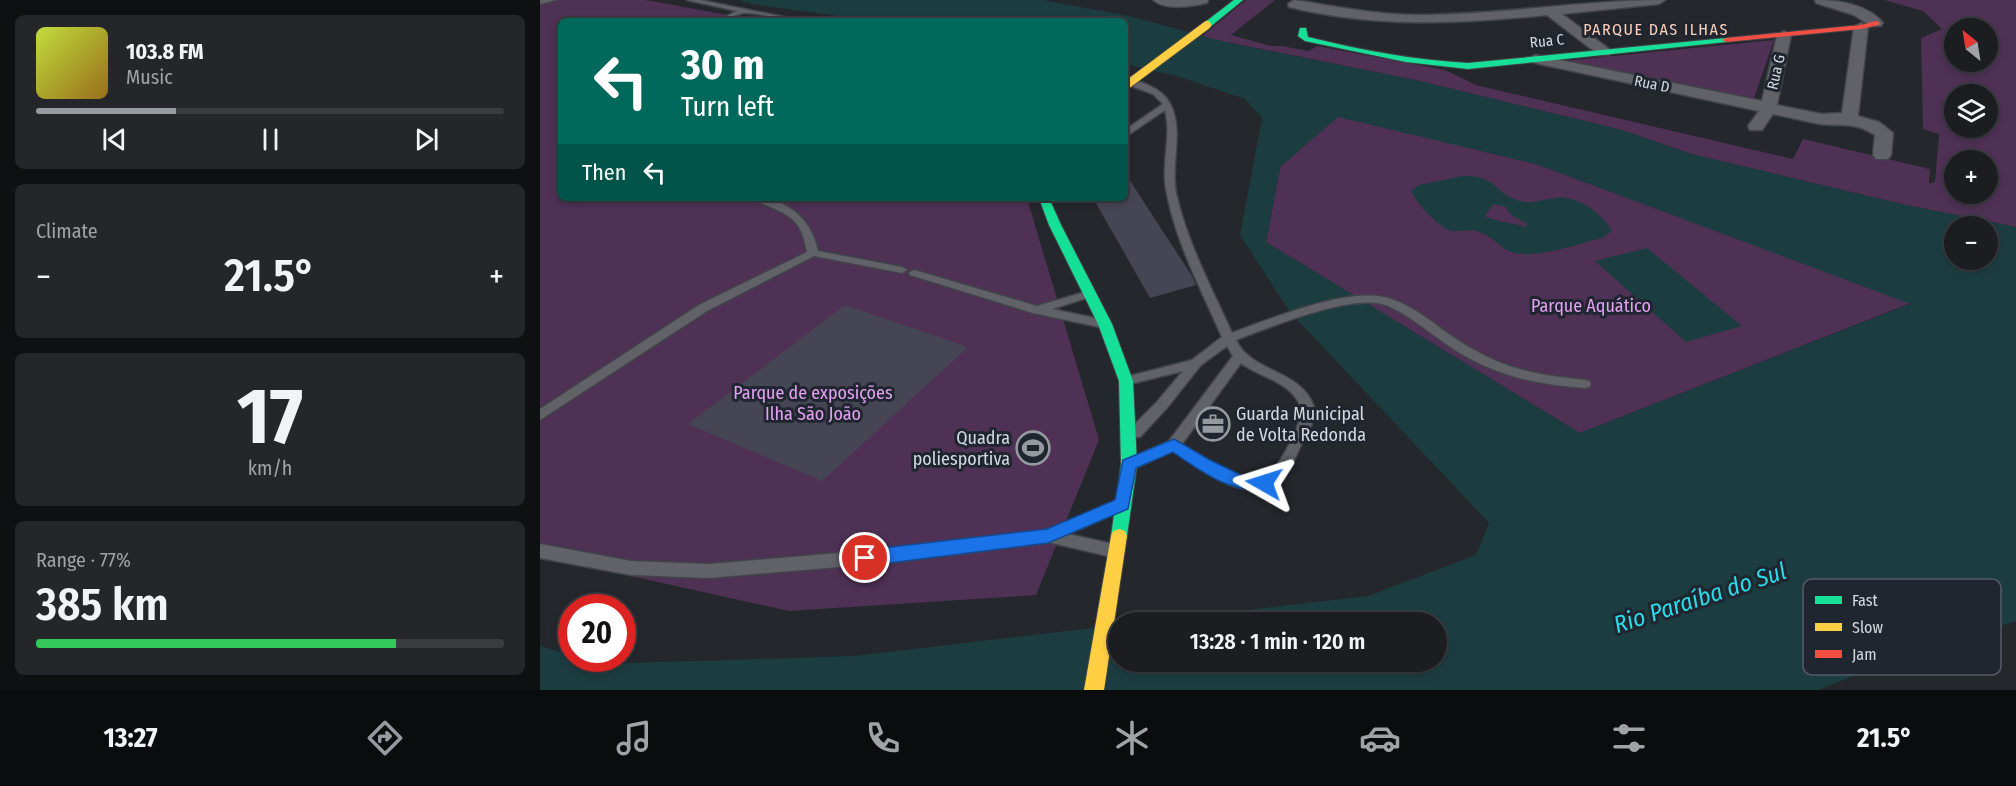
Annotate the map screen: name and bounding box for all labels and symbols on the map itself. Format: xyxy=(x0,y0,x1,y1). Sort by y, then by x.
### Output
north arrow xyxy=(1944,18,1998,72)
district label: PARQUE DAS ILHAS xyxy=(1583,20,1729,39)
street label: Rua C xyxy=(1529,30,1565,52)
street label: Rua G xyxy=(1763,53,1789,91)
street label: Rua D xyxy=(1633,71,1671,97)
park label: Parque Aquático xyxy=(1531,295,1651,317)
park label: Parque de exposições Ilha São João xyxy=(733,382,893,425)
place label: Guarda Municipal de Volta Redonda xyxy=(1236,403,1366,446)
office icon: Guarda Municipal de Volta Redonda xyxy=(1195,406,1231,442)
place label: Quadra poliesportiva xyxy=(913,427,1010,470)
sports icon: Quadra poliesportiva xyxy=(1015,430,1051,466)
position arrow xyxy=(1232,451,1296,515)
pin xyxy=(839,532,890,583)
water label: Rio Paraíba do Sul xyxy=(1610,557,1790,639)
legend xyxy=(1803,579,2001,675)
text: Fast xyxy=(1852,591,1879,610)
speed limit sign: 20 xyxy=(558,594,636,672)
text: Slow xyxy=(1852,618,1883,637)
text: Jam xyxy=(1852,645,1877,664)

